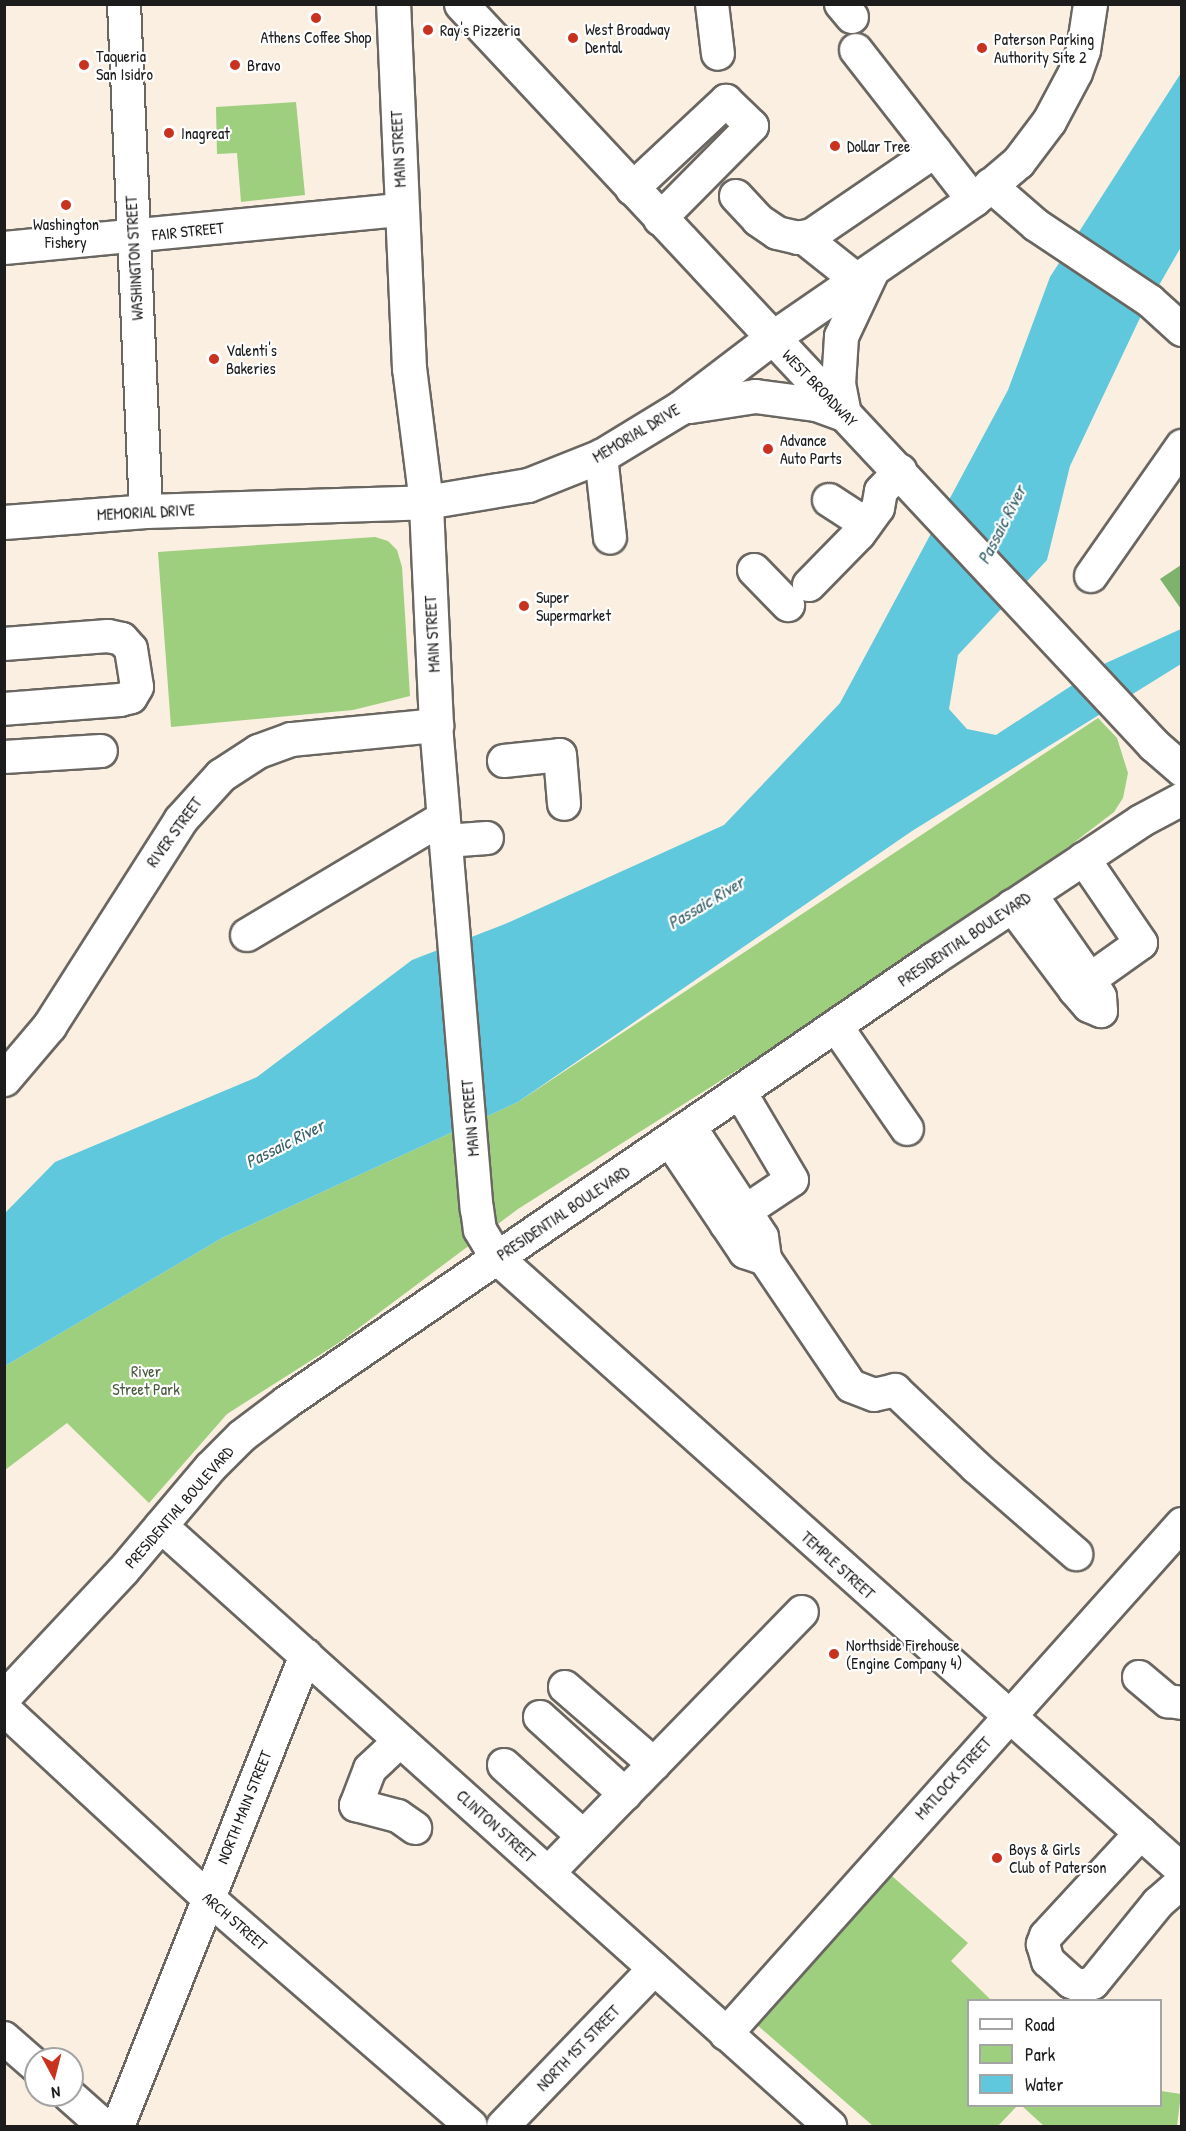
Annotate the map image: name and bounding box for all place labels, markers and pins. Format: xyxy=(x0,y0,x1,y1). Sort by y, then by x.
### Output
marker: Athens Coffee Shop xyxy=(309,11,323,25)
place label: West Broadway Dental xyxy=(585,19,670,57)
place label: Ray's Pizzeria xyxy=(440,20,520,40)
marker: Ray's Pizzeria xyxy=(421,23,435,37)
place label: Athens Coffee Shop xyxy=(261,27,371,47)
place label: Paterson Parking Authority Site 2 xyxy=(994,29,1094,67)
marker: West Broadway Dental xyxy=(566,31,580,45)
marker: Paterson Parking Authority Site 2 xyxy=(975,41,989,55)
place label: Taqueria San Isidro xyxy=(96,46,153,84)
place label: Bravo xyxy=(247,55,280,75)
marker: Taqueria San Isidro xyxy=(77,58,91,72)
marker: Bravo xyxy=(228,58,242,72)
place label: Inagreat xyxy=(181,123,230,143)
marker: Inagreat xyxy=(162,126,176,140)
place label: Dollar Tree xyxy=(847,136,910,156)
marker: Dollar Tree xyxy=(828,139,842,153)
marker: Washington Fishery xyxy=(59,198,73,212)
place label: Washington Fishery xyxy=(33,214,99,252)
place label: Valenti's Bakeries xyxy=(226,340,277,378)
marker: Valenti's Bakeries xyxy=(207,352,221,366)
place label: Advance Auto Parts xyxy=(780,430,842,468)
marker: Advance Auto Parts xyxy=(761,442,775,456)
place label: Super Supermarket xyxy=(536,587,611,625)
marker: Super Supermarket xyxy=(517,599,531,613)
place label: Northside Firehouse (Engine Company 4) xyxy=(846,1635,962,1673)
marker: Northside Firehouse (Engine Company 4) xyxy=(827,1647,841,1661)
place label: Boys & Girls Club of Paterson xyxy=(1009,1839,1106,1877)
marker: Boys & Girls Club of Paterson xyxy=(990,1851,1004,1865)

